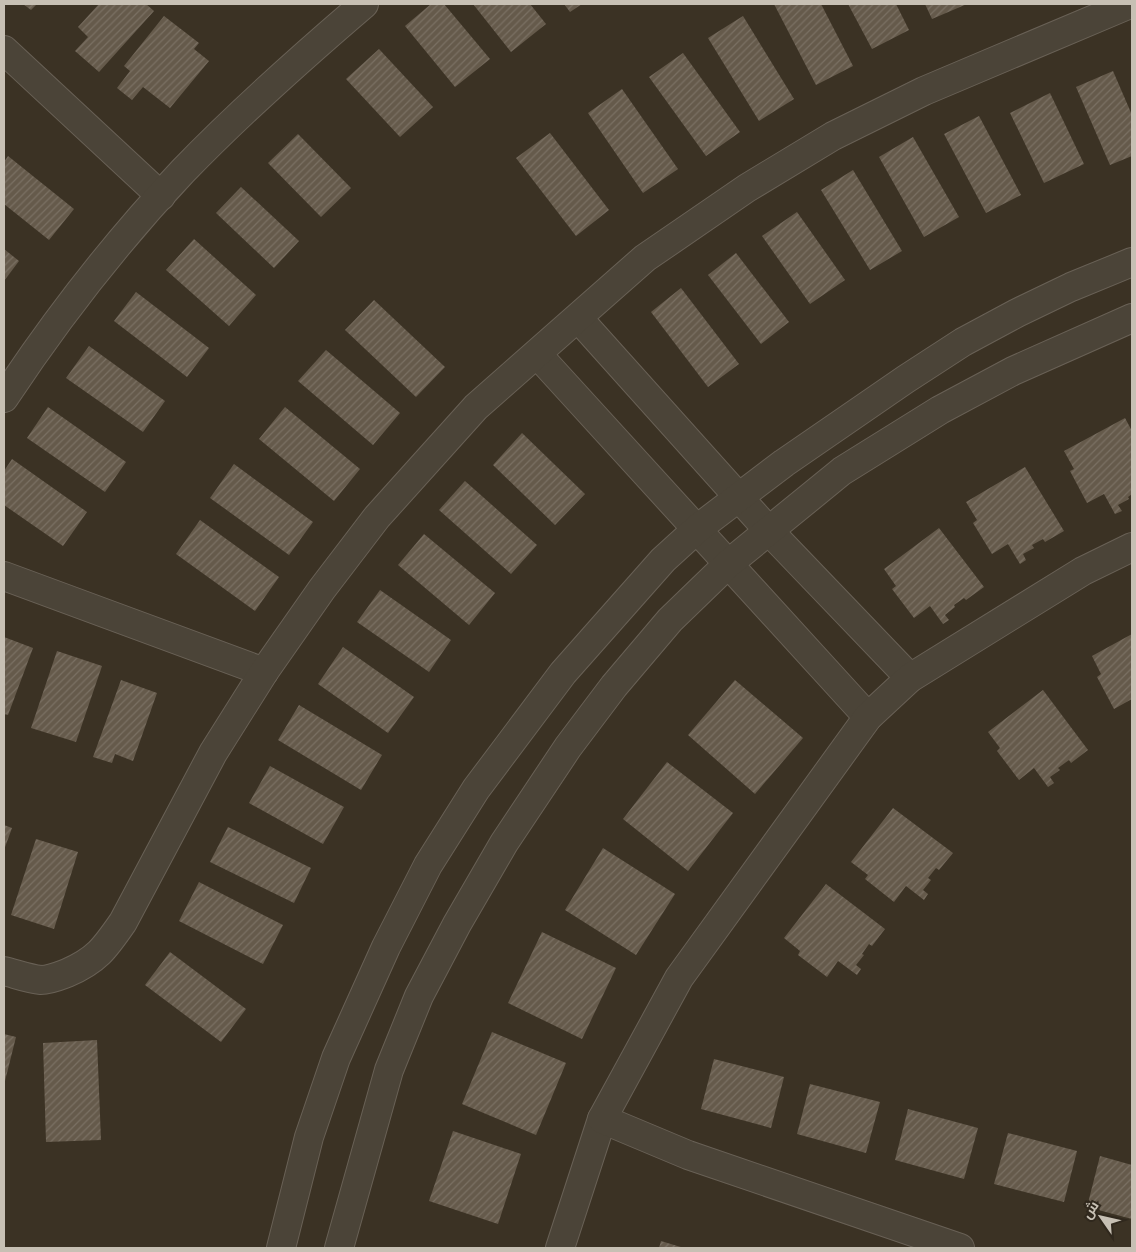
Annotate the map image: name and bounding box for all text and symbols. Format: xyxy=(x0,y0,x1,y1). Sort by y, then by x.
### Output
north arrow xyxy=(1076,1192,1126,1242)
text: ش xyxy=(1079,1198,1103,1222)

